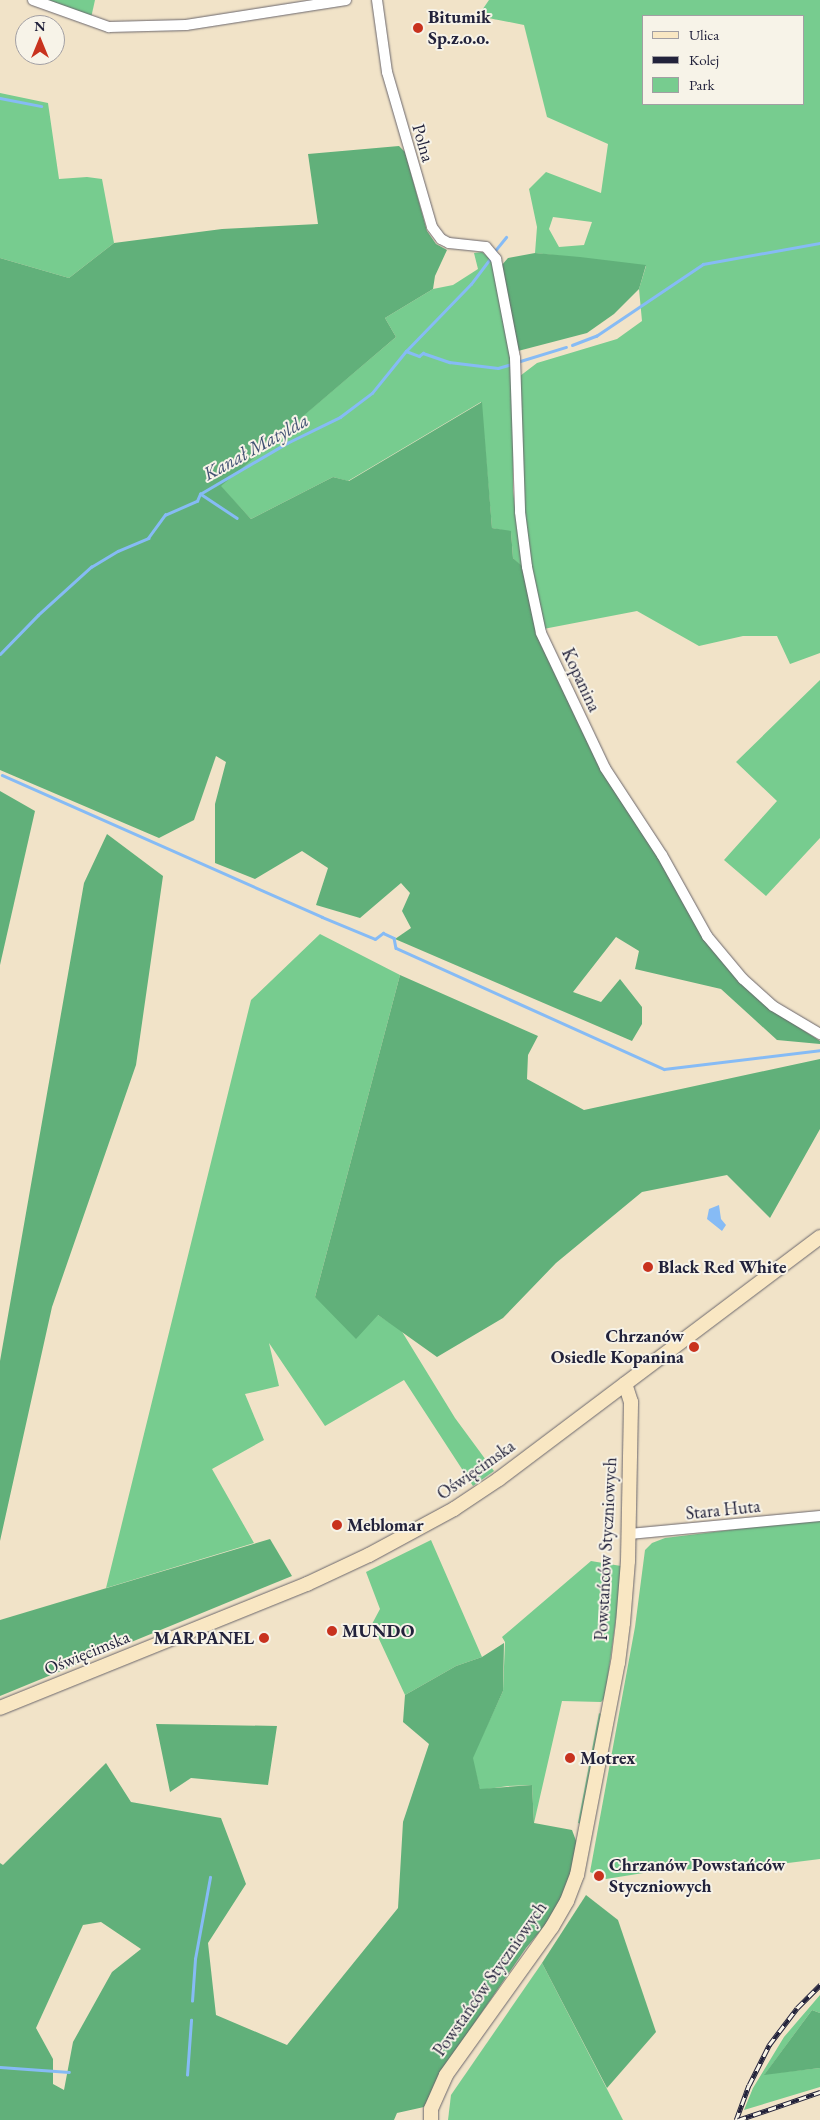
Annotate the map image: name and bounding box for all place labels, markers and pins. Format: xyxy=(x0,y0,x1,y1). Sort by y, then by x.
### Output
place label: Bitumik Sp.z.o.o. xyxy=(428,7,491,50)
marker: Bitumik Sp.z.o.o. xyxy=(412,22,424,34)
place label: Black Red White xyxy=(658,1256,786,1278)
marker: Black Red White xyxy=(642,1261,654,1273)
place label: Chrzanów Osiedle Kopanina xyxy=(551,1326,684,1368)
marker: Chrzanów Osiedle Kopanina xyxy=(688,1341,700,1353)
place label: Meblomar xyxy=(347,1514,424,1536)
marker: Meblomar xyxy=(331,1519,343,1531)
place label: MUNDO xyxy=(342,1620,414,1642)
marker: MUNDO xyxy=(326,1625,338,1637)
place label: MARPANEL xyxy=(153,1627,254,1649)
marker: MARPANEL xyxy=(258,1632,270,1644)
place label: Motrex xyxy=(580,1747,635,1769)
marker: Motrex xyxy=(564,1752,576,1764)
place label: Chrzanów Powstańców Styczniowych xyxy=(609,1855,785,1898)
marker: Chrzanów Powstańców Styczniowych xyxy=(593,1870,605,1882)

